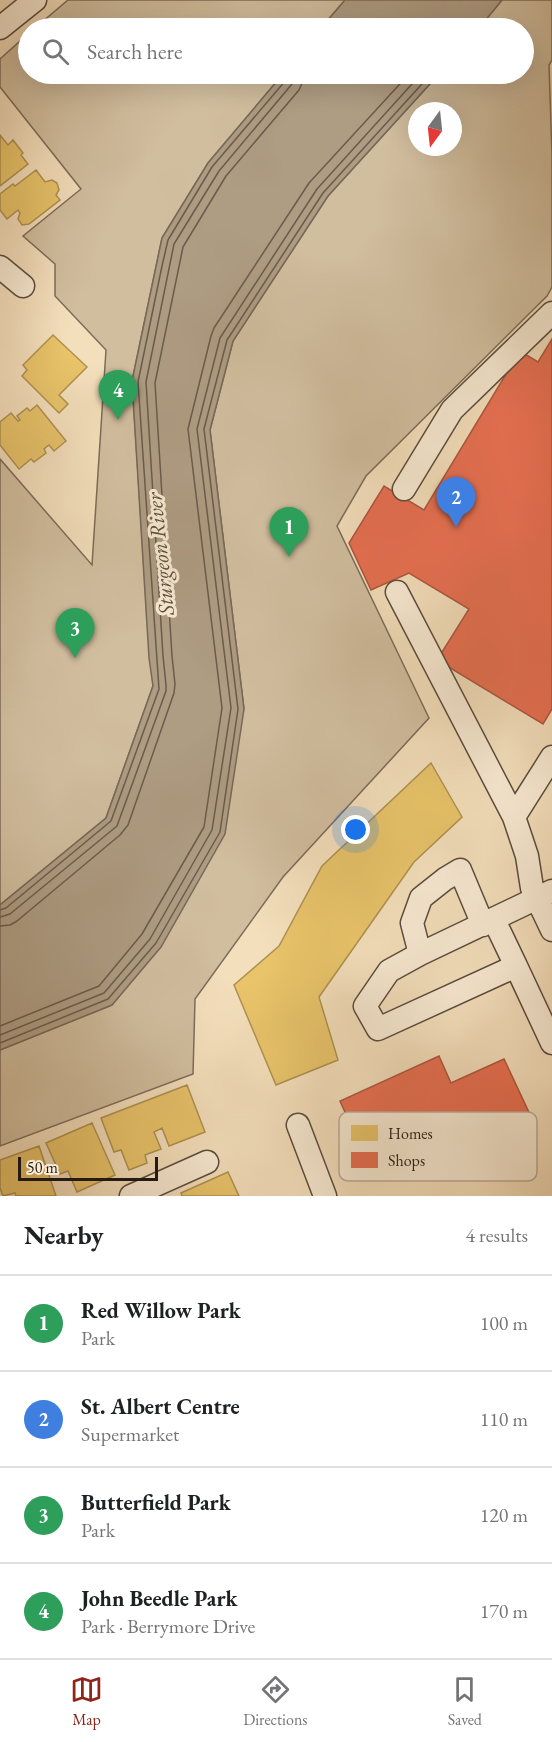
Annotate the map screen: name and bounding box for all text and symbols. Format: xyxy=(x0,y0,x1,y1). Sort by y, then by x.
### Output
search box xyxy=(18,18,534,84)
icon: search xyxy=(39,35,72,68)
text: Search here xyxy=(87,37,182,66)
north arrow xyxy=(408,102,462,156)
pin: 4 xyxy=(98,370,138,420)
pin: 2 xyxy=(436,478,476,527)
water label: Sturgeon River xyxy=(139,490,181,618)
pin: 1 xyxy=(270,508,308,557)
pin: 3 xyxy=(56,608,94,658)
your location xyxy=(341,815,370,844)
legend xyxy=(339,1112,537,1181)
text: Homes xyxy=(388,1123,433,1144)
text: Shops xyxy=(388,1150,425,1171)
scale bar xyxy=(18,1154,158,1182)
text: 50 m xyxy=(27,1157,58,1178)
text: Nearby xyxy=(24,1218,104,1252)
text: 4 results xyxy=(465,1222,528,1248)
text: Red Willow Park xyxy=(81,1296,241,1325)
text: 1 xyxy=(38,1310,49,1336)
text: 100 m xyxy=(480,1310,528,1336)
text: Park xyxy=(81,1325,115,1351)
text: St. Albert Centre xyxy=(81,1392,240,1421)
text: 2 xyxy=(38,1406,49,1432)
text: 110 m xyxy=(480,1406,528,1432)
text: Supermarket xyxy=(81,1421,179,1447)
text: Butterfield Park xyxy=(81,1488,231,1517)
text: 3 xyxy=(38,1502,49,1528)
text: 120 m xyxy=(480,1502,528,1528)
text: Park xyxy=(81,1517,115,1543)
text: John Beedle Park xyxy=(81,1584,238,1613)
text: 4 xyxy=(38,1598,49,1624)
text: 170 m xyxy=(480,1598,528,1624)
text: Park · Berrymore Drive xyxy=(81,1613,255,1639)
tab: Map xyxy=(70,1673,103,1730)
tab: Directions xyxy=(243,1673,308,1730)
tab: Saved xyxy=(448,1673,482,1730)

